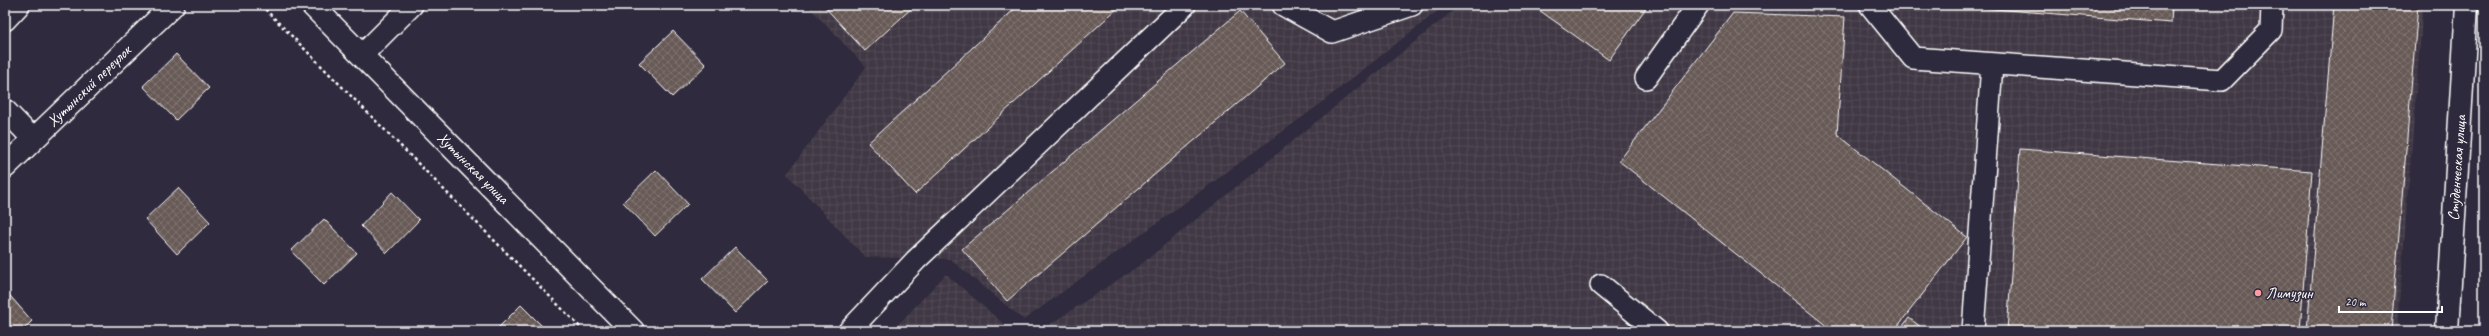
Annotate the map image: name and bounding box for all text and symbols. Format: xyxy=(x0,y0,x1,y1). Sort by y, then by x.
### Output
street label: Хутынский переулок xyxy=(43,39,137,131)
street label: Студенческая улица xyxy=(2443,113,2471,221)
street label: Хутынская улица xyxy=(433,128,514,209)
place label: Лимузин xyxy=(2266,283,2314,303)
marker: Лимузин xyxy=(2253,288,2263,298)
scale bar xyxy=(2339,288,2442,314)
text: 20 m xyxy=(2345,294,2367,310)

